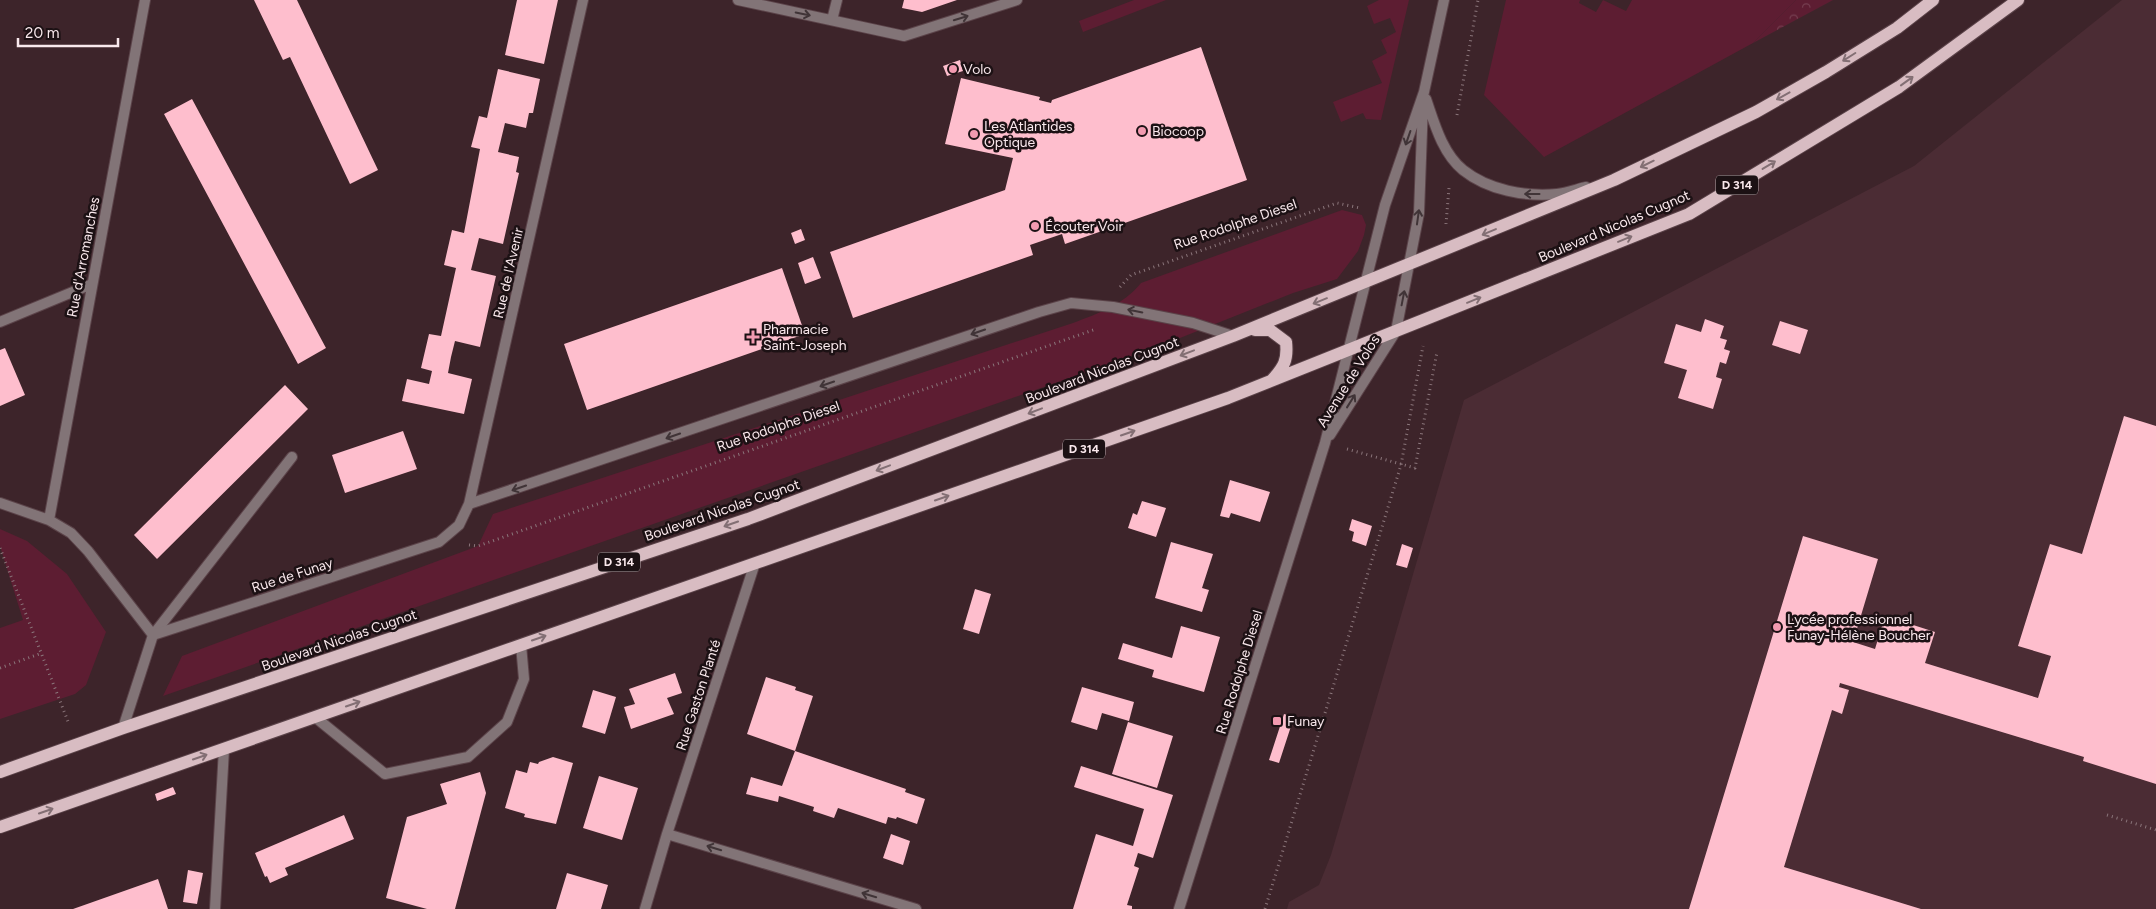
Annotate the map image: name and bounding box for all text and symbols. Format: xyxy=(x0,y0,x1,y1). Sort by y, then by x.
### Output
one-way arrow xyxy=(795,10,811,19)
one-way arrow xyxy=(952,13,968,22)
scale bar xyxy=(18,15,118,47)
text: 20 m xyxy=(25,24,59,42)
one-way arrow xyxy=(1843,53,1857,63)
place label: Volo xyxy=(963,61,991,78)
marker: Volo xyxy=(947,63,959,75)
one-way arrow xyxy=(1900,76,1914,86)
one-way arrow xyxy=(1777,92,1791,102)
place label: Les Atlantides Optique xyxy=(984,118,1073,151)
place label: Biocoop xyxy=(1152,123,1204,140)
marker: Biocoop xyxy=(1136,125,1148,137)
marker: Les Atlantides Optique xyxy=(968,128,980,140)
one-way arrow xyxy=(1403,130,1412,146)
one-way arrow xyxy=(1640,160,1655,169)
one-way arrow xyxy=(1761,160,1775,170)
road number: D 314 xyxy=(1716,176,1758,194)
street label: Boulevard Nicolas Cugnot xyxy=(1536,187,1693,266)
one-way arrow xyxy=(1524,189,1540,199)
street label: Rue Rodolphe Diesel xyxy=(1171,195,1299,253)
street label: Rue d'Arromanches xyxy=(63,196,103,319)
one-way arrow xyxy=(1413,209,1423,225)
place label: Écouter Voir xyxy=(1045,218,1123,235)
marker: Écouter Voir xyxy=(1029,220,1041,232)
street label: Rue de l'Avenir xyxy=(490,226,527,320)
one-way arrow xyxy=(1481,229,1496,238)
one-way arrow xyxy=(1617,234,1632,243)
one-way arrow xyxy=(1398,290,1408,306)
one-way arrow xyxy=(1466,294,1481,304)
one-way arrow xyxy=(1313,297,1328,306)
one-way arrow xyxy=(1128,306,1144,315)
place label: Pharmacie Saint-Joseph xyxy=(763,321,847,354)
one-way arrow xyxy=(970,328,986,338)
marker: Pharmacie Saint-Joseph xyxy=(747,331,759,343)
street label: Avenue de Volos xyxy=(1313,332,1383,430)
street label: Boulevard Nicolas Cugnot xyxy=(1023,333,1181,408)
one-way arrow xyxy=(1180,350,1195,359)
one-way arrow xyxy=(819,379,835,389)
one-way arrow xyxy=(1347,395,1357,409)
street label: Rue Rodolphe Diesel xyxy=(714,397,842,455)
one-way arrow xyxy=(1028,406,1043,416)
one-way arrow xyxy=(1120,428,1135,437)
one-way arrow xyxy=(665,431,681,441)
road number: D 314 xyxy=(1063,439,1105,458)
one-way arrow xyxy=(876,464,891,473)
street label: Boulevard Nicolas Cugnot xyxy=(642,476,802,545)
one-way arrow xyxy=(511,483,527,493)
one-way arrow xyxy=(933,493,949,502)
one-way arrow xyxy=(723,520,739,529)
road number: D 314 xyxy=(598,552,640,572)
street label: Rue de Funay xyxy=(249,554,336,597)
street label: Boulevard Nicolas Cugnot xyxy=(259,606,419,675)
street label: Rue Rodolphe Diesel xyxy=(1213,608,1266,736)
place label: Lycée professionnel Funay-Hélène Boucher xyxy=(1787,611,1931,644)
marker: Lycée professionnel Funay-Hélène Boucher xyxy=(1771,621,1783,633)
one-way arrow xyxy=(531,633,547,643)
street label: Rue Gaston Planté xyxy=(673,637,725,753)
one-way arrow xyxy=(345,698,361,708)
place label: Funay xyxy=(1287,713,1325,730)
marker: Funay xyxy=(1271,715,1283,727)
one-way arrow xyxy=(191,752,207,761)
one-way arrow xyxy=(38,806,53,815)
one-way arrow xyxy=(706,842,722,852)
one-way arrow xyxy=(862,889,878,899)

